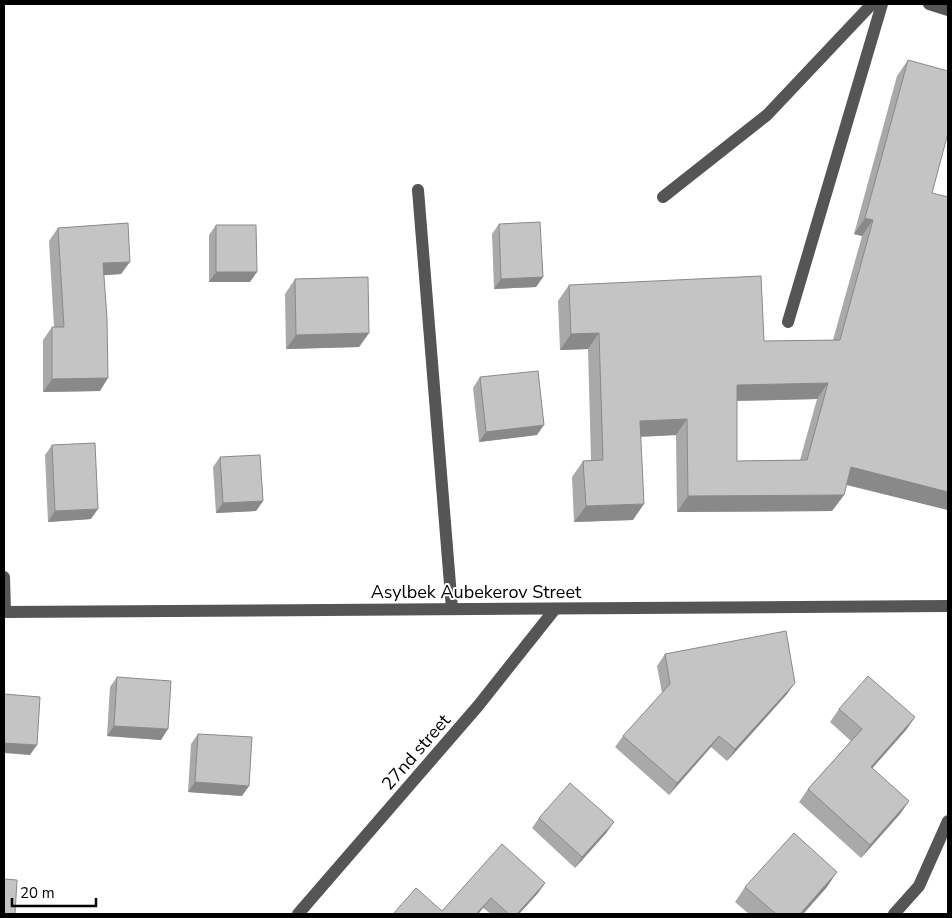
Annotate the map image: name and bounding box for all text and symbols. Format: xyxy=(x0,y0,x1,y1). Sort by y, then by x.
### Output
street label: Asylbek Aubekerov Street xyxy=(371,580,582,604)
street label: 27nd street xyxy=(376,708,456,795)
scale bar xyxy=(12,876,96,908)
text: 20 m xyxy=(20,883,55,903)

